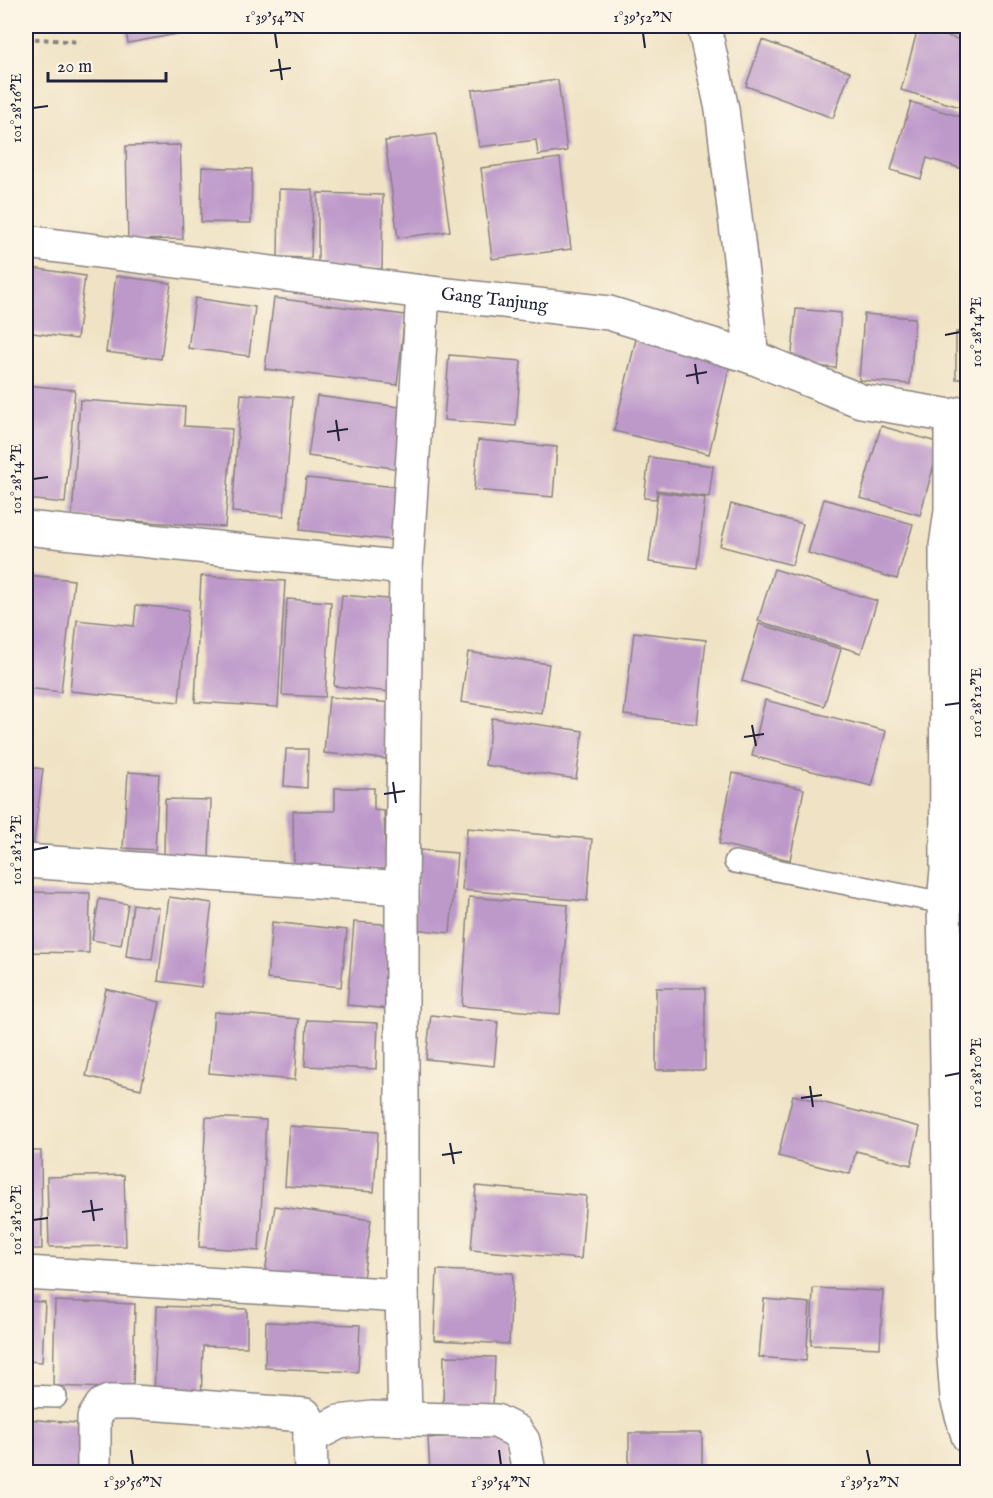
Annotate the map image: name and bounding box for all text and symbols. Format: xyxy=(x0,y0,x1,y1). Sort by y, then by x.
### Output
text: 1°39'54"N xyxy=(245,8,305,27)
text: 1°39'52"N xyxy=(613,8,673,27)
scale bar xyxy=(48,45,166,83)
text: 20 m xyxy=(57,56,92,79)
text: 101°28'16"E xyxy=(7,73,26,143)
street label: Gang Tanjung xyxy=(440,283,549,318)
text: 101°28'14"E xyxy=(967,297,986,367)
text: 101°28'14"E xyxy=(7,444,26,514)
text: 101°28'12"E xyxy=(967,668,986,738)
text: 101°28'12"E xyxy=(7,815,26,885)
text: 101°28'10"E xyxy=(967,1038,986,1108)
text: 101°28'10"E xyxy=(7,1185,26,1255)
text: 1°39'56"N xyxy=(104,1473,162,1492)
text: 1°39'54"N xyxy=(471,1473,531,1492)
text: 1°39'52"N xyxy=(840,1473,900,1492)

